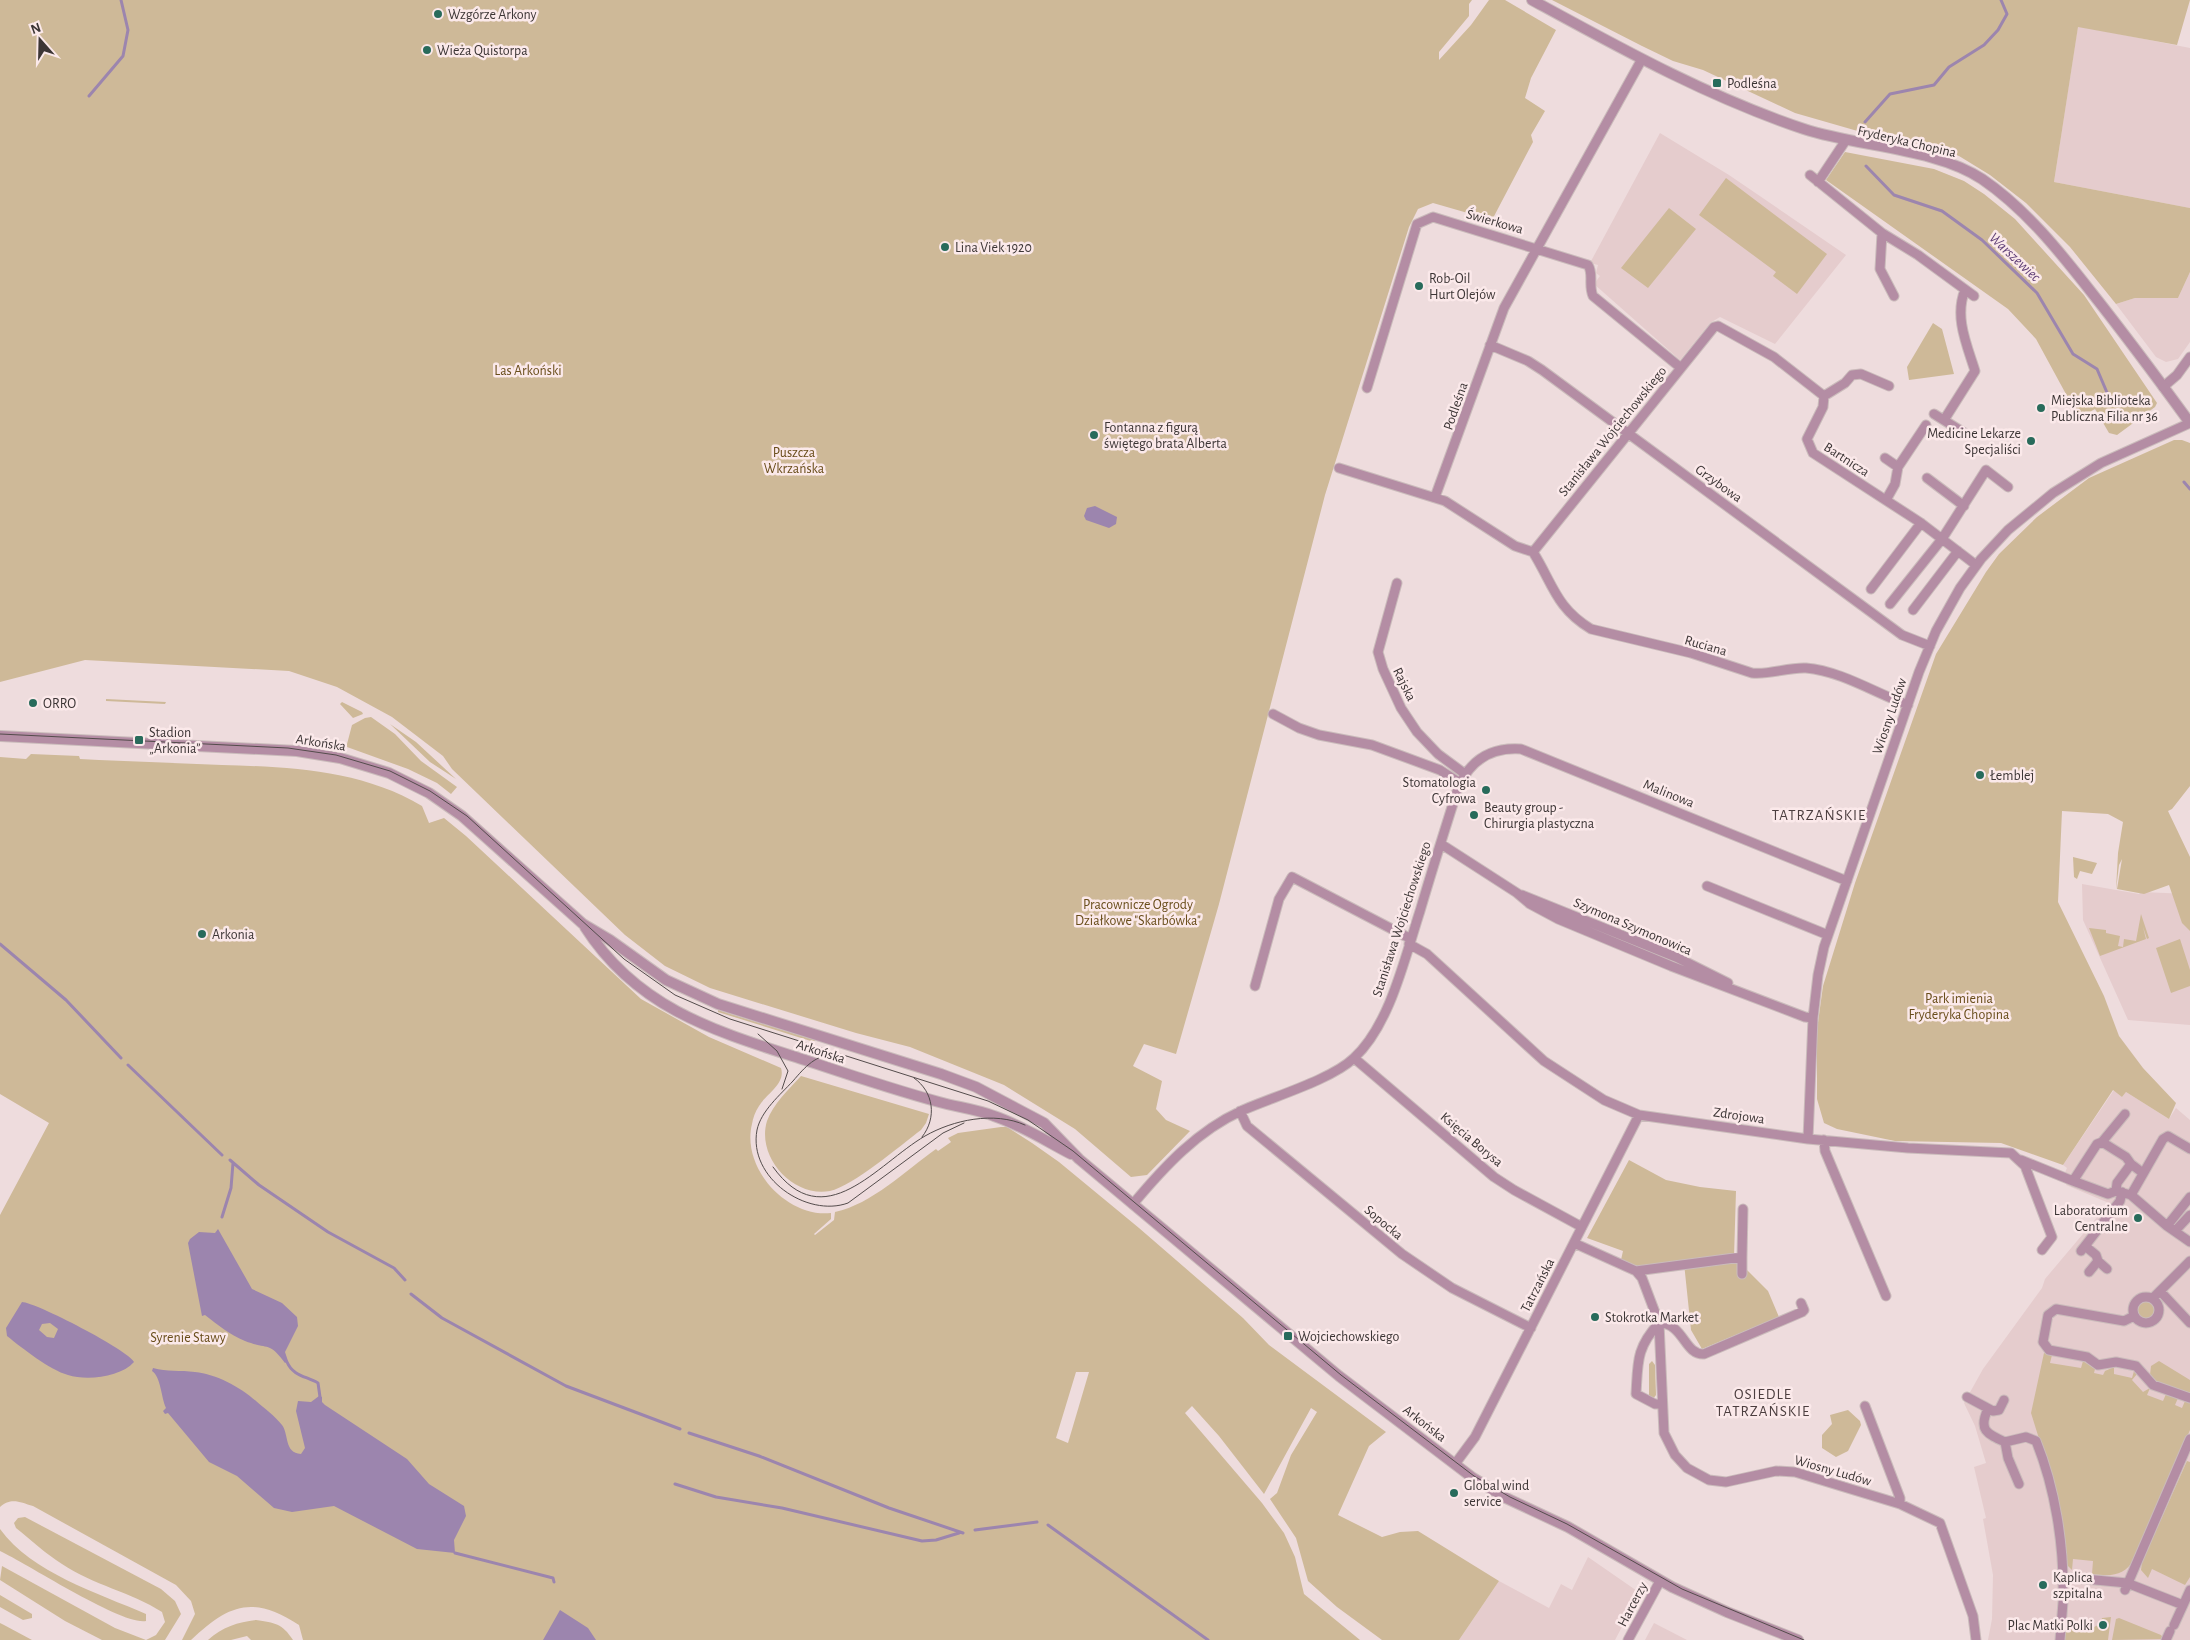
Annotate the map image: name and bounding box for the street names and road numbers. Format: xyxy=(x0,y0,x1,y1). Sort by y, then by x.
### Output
street label: Fryderyka Chopina xyxy=(1856,124,1958,160)
street label: Świerkowa xyxy=(1465,204,1526,237)
street label: Stanisława Wojciechowskiego xyxy=(1556,364,1669,499)
street label: Podleśna xyxy=(1441,380,1471,432)
street label: Bartnicza xyxy=(1821,440,1872,480)
street label: Grzybowa xyxy=(1692,462,1745,506)
street label: Ruciana xyxy=(1683,633,1729,659)
street label: Rajska xyxy=(1390,665,1418,704)
street label: Wiosny Ludów xyxy=(1870,676,1910,756)
street label: Arkońska xyxy=(295,732,347,754)
street label: Malinowa xyxy=(1641,777,1697,811)
street label: Stanisława Wojciechowskiego xyxy=(1370,840,1434,999)
street label: Szymona Szymonowica xyxy=(1571,896,1694,958)
street label: Arkońska xyxy=(795,1038,847,1067)
street label: Zdrojowa xyxy=(1712,1105,1766,1127)
street label: Księcia Borysa xyxy=(1437,1110,1506,1170)
street label: Sopocka xyxy=(1362,1203,1406,1243)
street label: Tatrzańska xyxy=(1518,1256,1558,1315)
street label: Arkońska xyxy=(1400,1403,1449,1445)
street label: Wiosny Ludów xyxy=(1793,1453,1873,1489)
street label: Harcerzy xyxy=(1615,1580,1650,1629)

